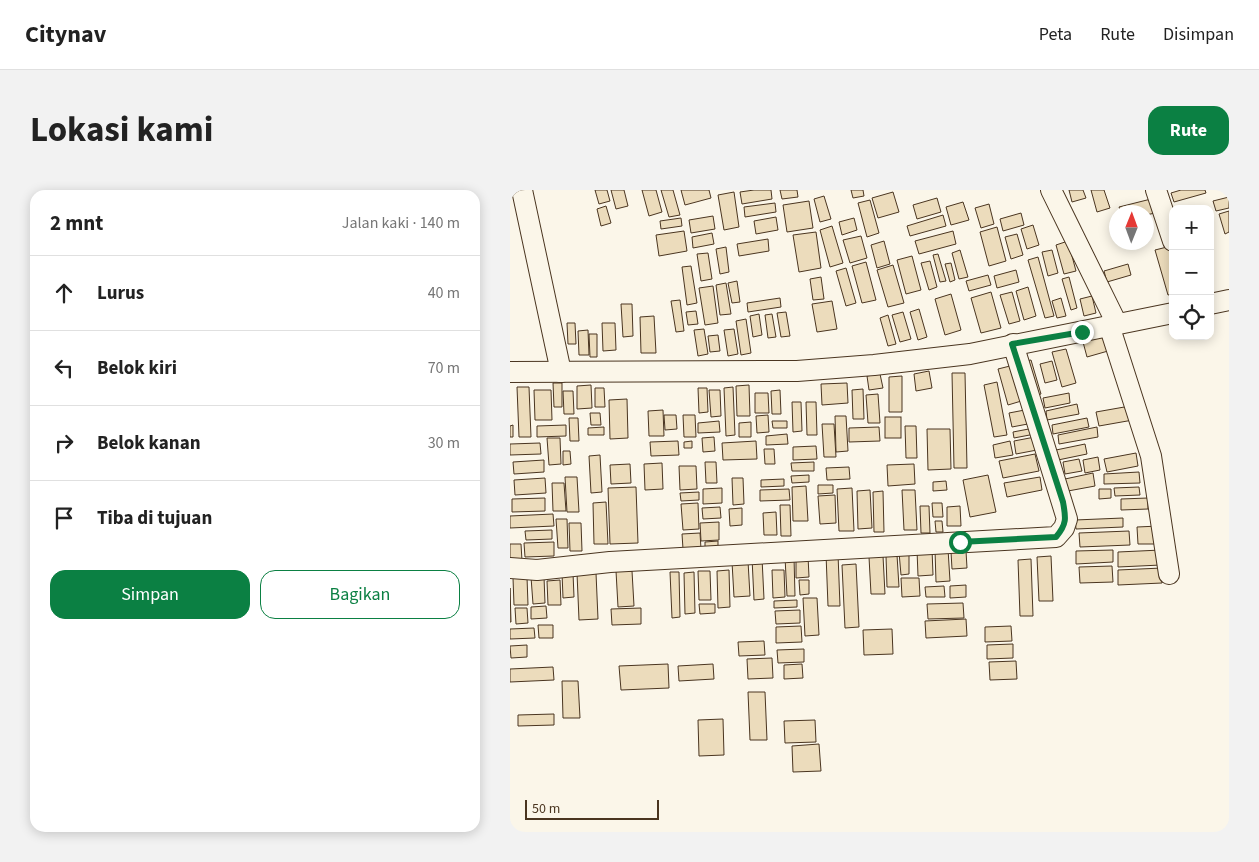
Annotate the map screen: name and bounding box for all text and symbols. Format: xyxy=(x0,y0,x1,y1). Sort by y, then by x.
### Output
text: Citynav xyxy=(25,17,106,52)
text: Peta xyxy=(1039,22,1072,47)
text: Rute xyxy=(1100,22,1135,47)
text: Disimpan xyxy=(1163,22,1234,47)
text: Lokasi kami xyxy=(30,105,213,155)
button: Rute xyxy=(1148,106,1229,155)
north arrow xyxy=(1109,205,1154,250)
map controls xyxy=(1169,205,1214,340)
button: + xyxy=(1169,205,1214,250)
text: 2 mnt xyxy=(50,208,103,238)
text: Jalan kaki · 140 m xyxy=(342,212,460,234)
button: − xyxy=(1169,250,1214,295)
icon: ahead xyxy=(50,279,78,307)
text: Lurus xyxy=(97,280,144,307)
text: 40 m xyxy=(428,282,460,304)
button: locate xyxy=(1169,295,1214,340)
route end xyxy=(1071,321,1094,344)
icon: left xyxy=(50,354,78,382)
text: Belok kiri xyxy=(97,355,177,382)
text: 70 m xyxy=(428,357,460,379)
icon: right xyxy=(50,429,78,457)
text: Belok kanan xyxy=(97,430,201,457)
text: 30 m xyxy=(428,432,460,454)
icon: arrive xyxy=(50,504,78,532)
text: Tiba di tujuan xyxy=(97,505,212,532)
route start xyxy=(949,531,972,554)
button: Simpan xyxy=(50,570,250,619)
button: Bagikan xyxy=(260,570,460,619)
scale bar xyxy=(525,797,659,820)
text: 50 m xyxy=(532,799,560,819)

